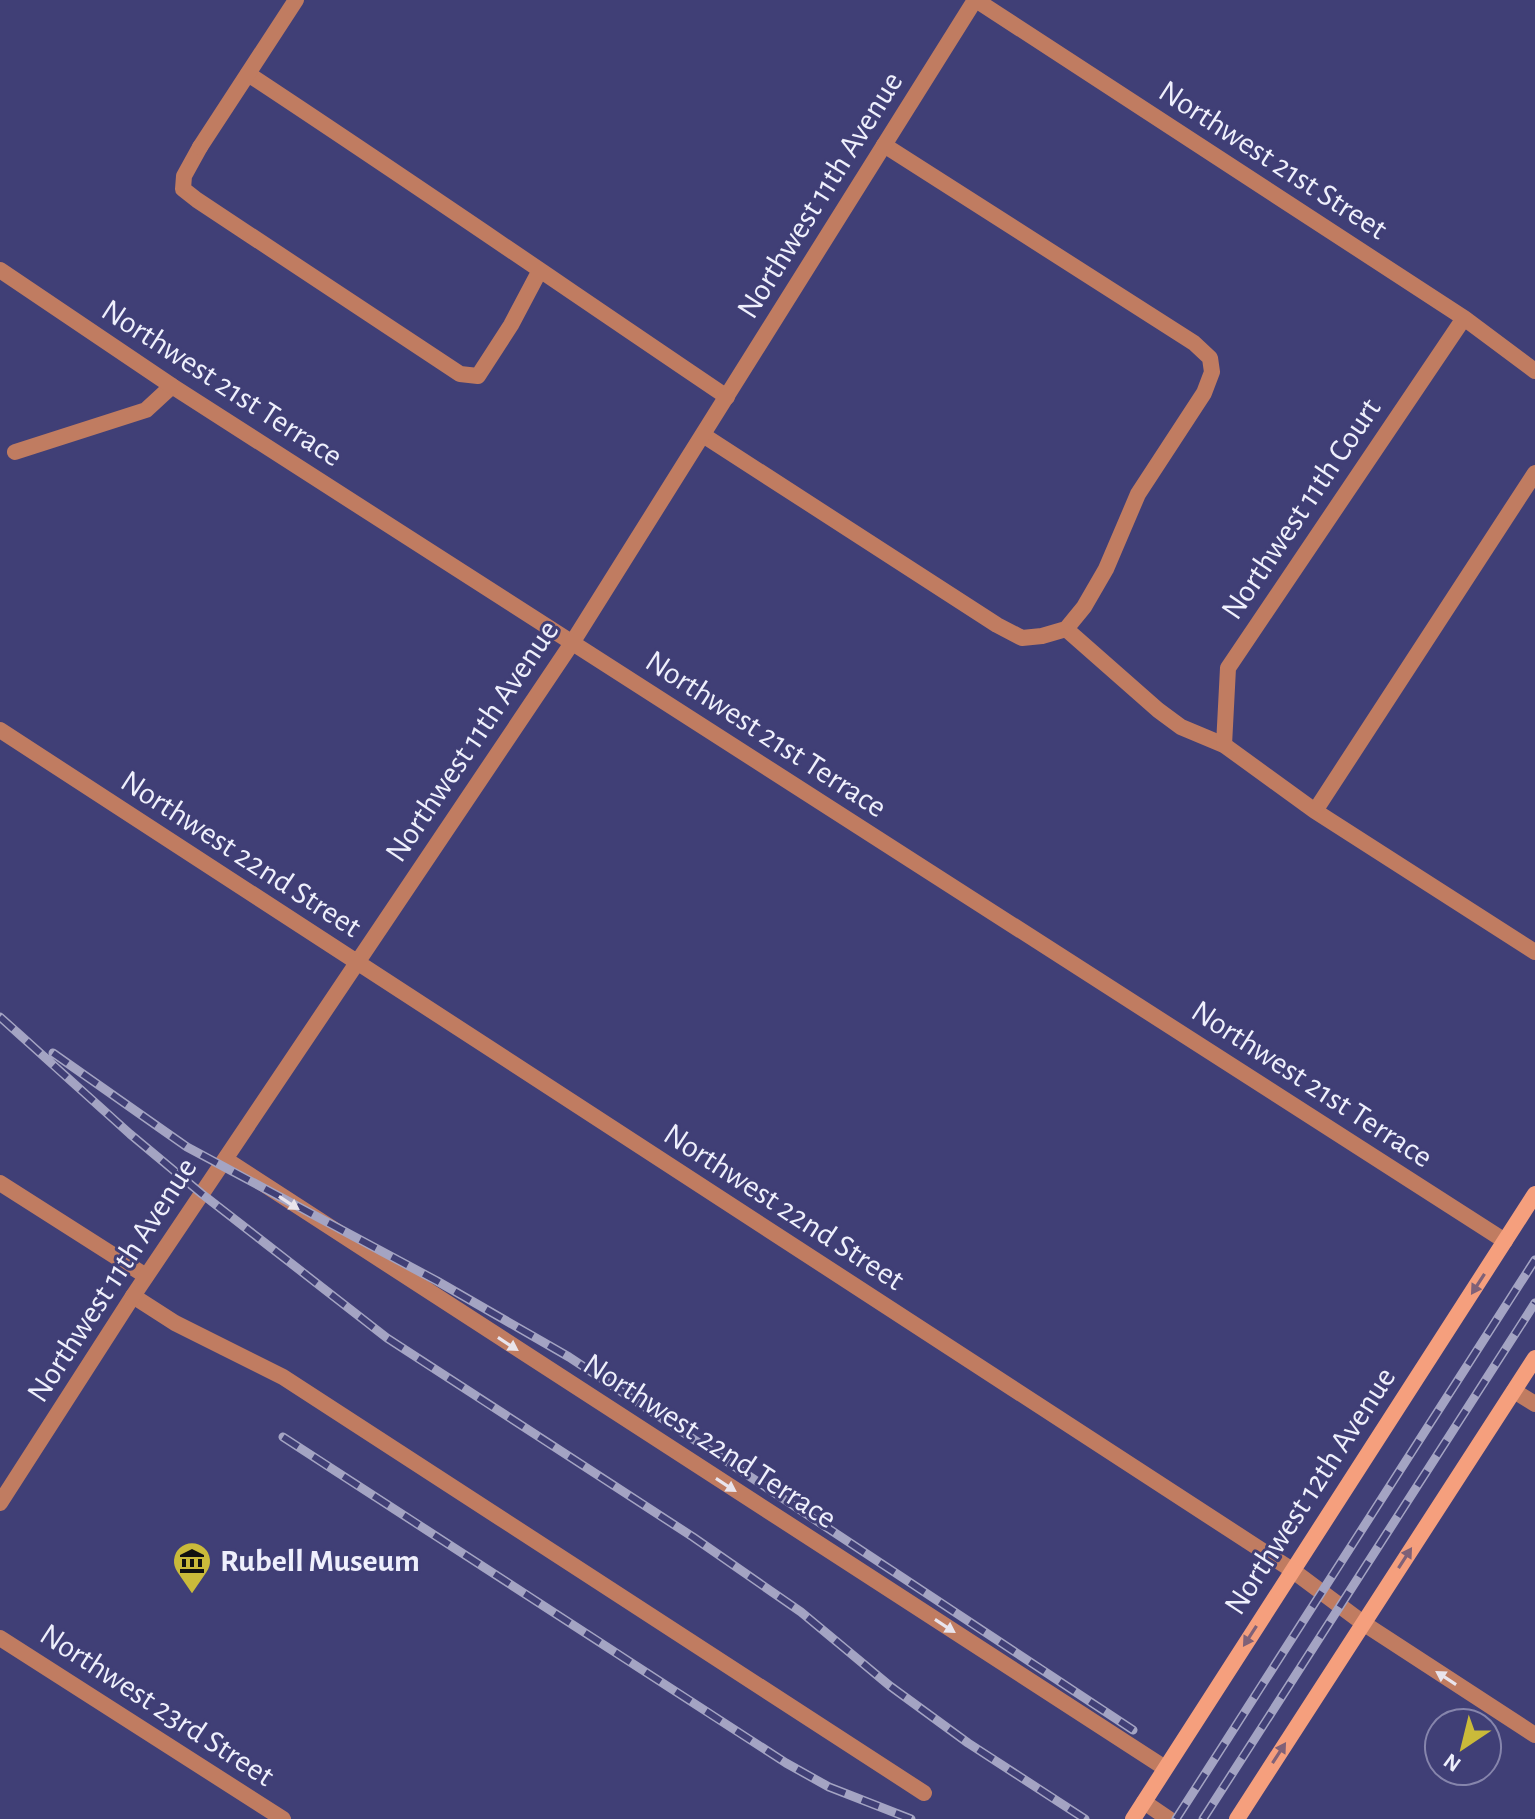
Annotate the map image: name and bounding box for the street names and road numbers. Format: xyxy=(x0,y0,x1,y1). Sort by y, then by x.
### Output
street label: Northwest 11th Avenue xyxy=(731,66,909,324)
street label: Northwest 21st Street xyxy=(1153,75,1393,245)
street label: Northwest 21st Terrace xyxy=(96,293,348,473)
street label: Northwest 11th Court xyxy=(1215,393,1387,625)
street label: Northwest 11th Avenue xyxy=(379,614,565,868)
street label: Northwest 21st Terrace xyxy=(640,644,892,824)
street label: Northwest 22nd Street xyxy=(115,765,367,943)
street label: Northwest 21st Terrace xyxy=(1186,994,1438,1174)
street label: Northwest 22nd Street xyxy=(658,1118,910,1296)
street label: Northwest 11th Avenue xyxy=(21,1152,203,1408)
street label: Northwest 22nd Terrace xyxy=(578,1347,842,1535)
street label: Northwest 12th Avenue xyxy=(1218,1362,1402,1620)
street label: Northwest 23rd Street xyxy=(34,1618,280,1792)

